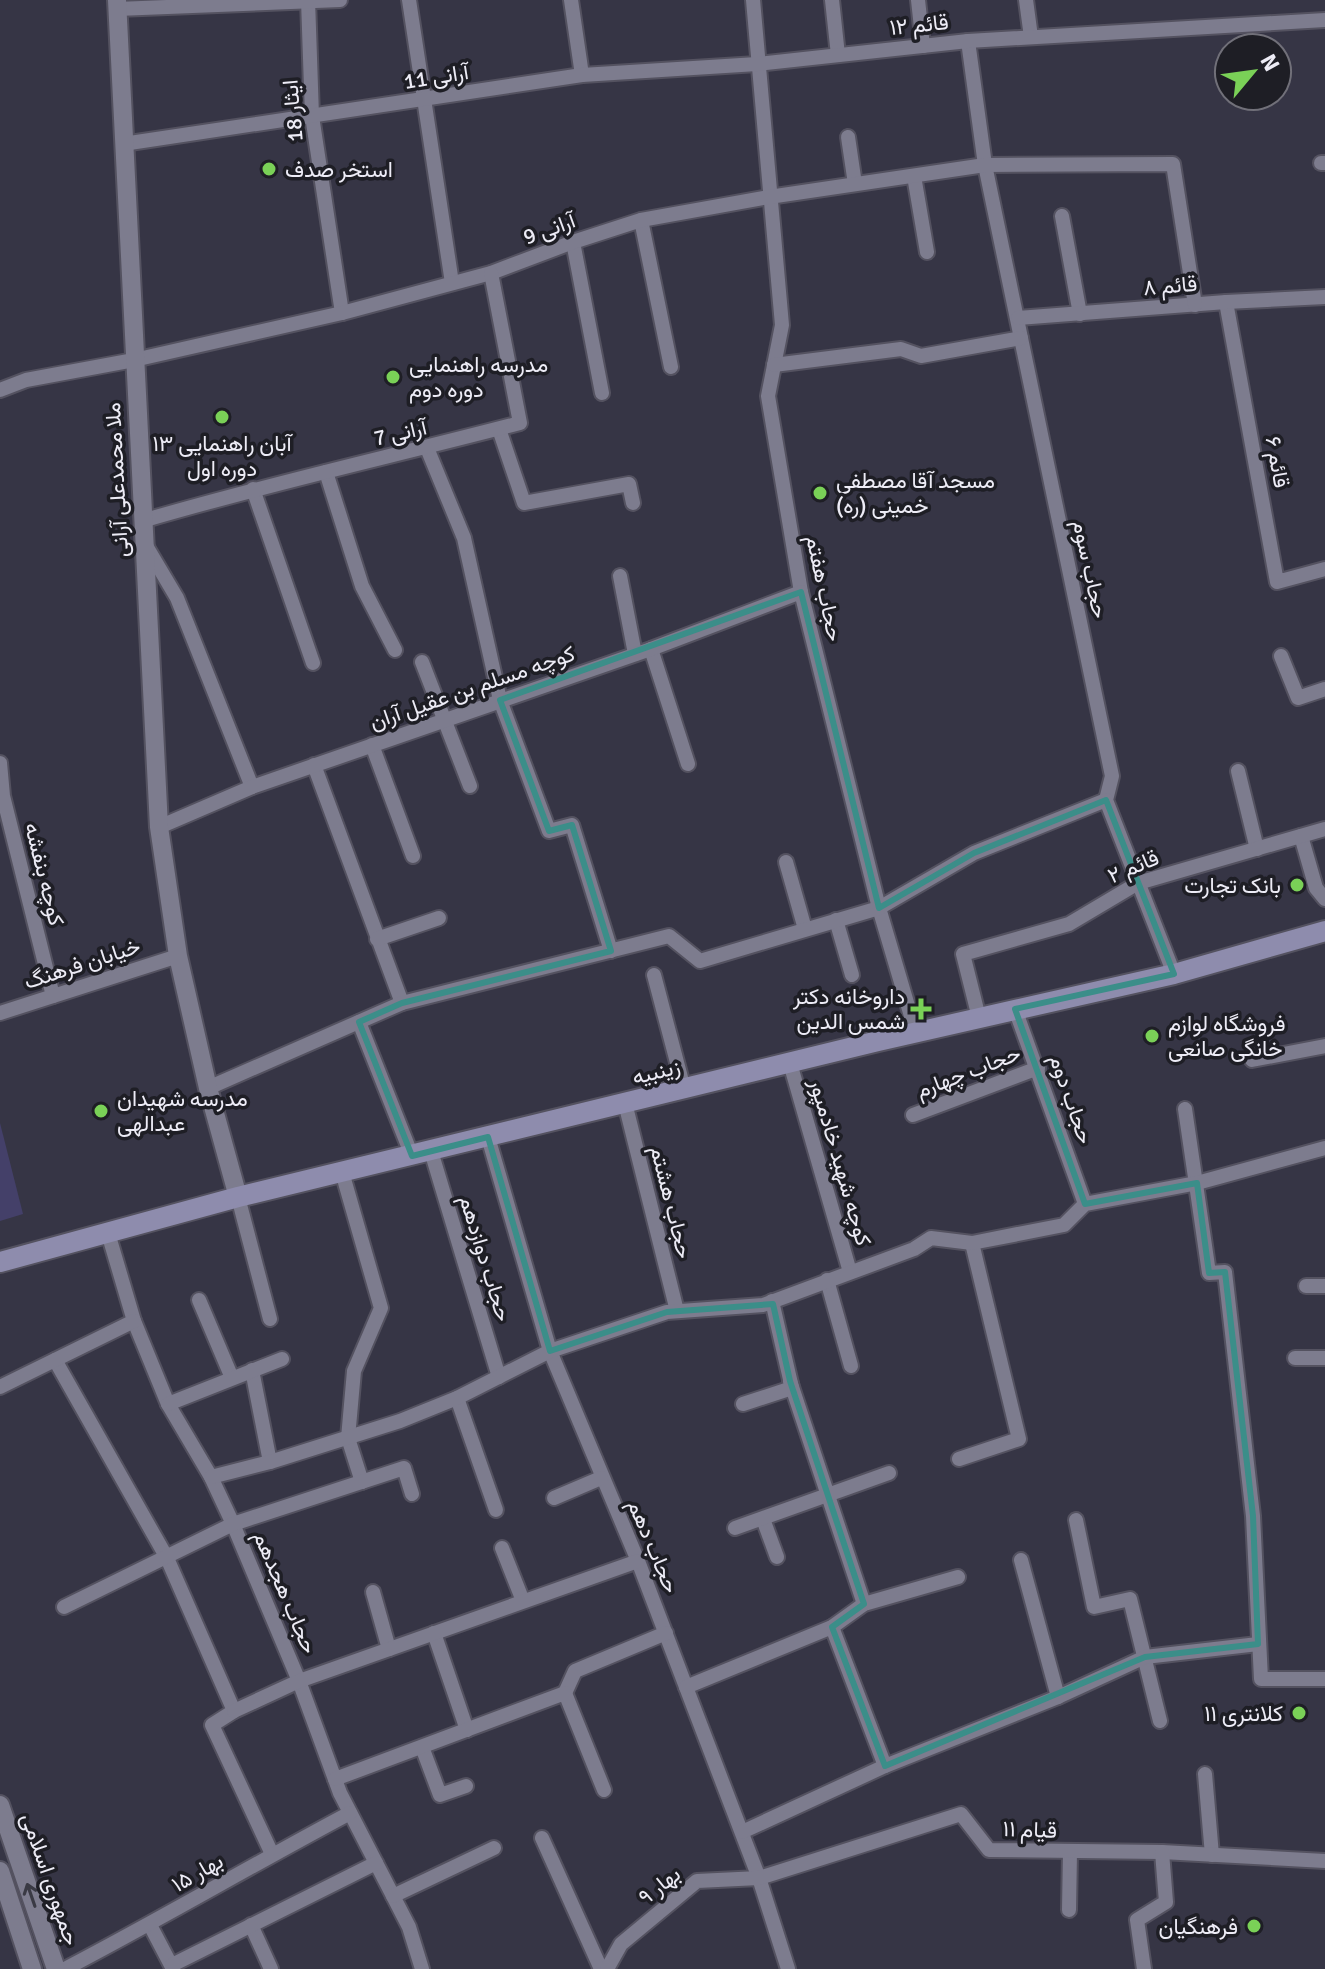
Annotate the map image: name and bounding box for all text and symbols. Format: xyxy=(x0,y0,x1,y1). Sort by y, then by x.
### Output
street label: قائم ۱۲ xyxy=(888,8,950,42)
north arrow xyxy=(1213,32,1293,112)
text: N xyxy=(1255,49,1286,76)
street label: آرانی 11 xyxy=(402,58,472,95)
street label: ایثار 18 xyxy=(276,79,309,143)
place label: استخر صدف xyxy=(285,156,393,183)
marker: استخر صدف xyxy=(260,160,278,178)
street label: آرانی 9 xyxy=(519,206,581,250)
street label: قائم ۸ xyxy=(1142,270,1198,302)
place label: مدرسه راهنمایی دوره دوم xyxy=(409,351,548,404)
marker: مدرسه راهنمایی دوره دوم xyxy=(384,368,402,386)
street label: ملا محمدعلی آرانی xyxy=(99,402,134,558)
marker: ۱۳ آبان راهنمایی دوره اول xyxy=(213,408,231,426)
street label: آرانی 7 xyxy=(371,413,431,452)
place label: ۱۳ آبان راهنمایی دوره اول xyxy=(152,430,293,482)
street label: قائم ۶ xyxy=(1259,434,1295,490)
place label: مسجد آقا مصطفی خمینی (ره) xyxy=(836,467,995,519)
marker: مسجد آقا مصطفی خمینی (ره) xyxy=(811,484,829,502)
street label: حجاب سوم xyxy=(1066,517,1114,621)
street label: حجاب هفتم xyxy=(799,533,849,644)
street label: کوچه مسلم بن عقیل آران xyxy=(366,640,579,736)
street label: کوچه بنفشه xyxy=(18,820,70,929)
street label: قائم ۲ xyxy=(1104,844,1163,890)
place label: بانک تجارت xyxy=(1184,872,1281,899)
marker: بانک تجارت xyxy=(1288,876,1306,894)
street label: خیابان فرهنگ xyxy=(21,932,144,995)
place label: داروخانه دکتر شمس الدین xyxy=(792,983,905,1035)
marker: داروخانه دکتر شمس الدین xyxy=(912,1000,930,1018)
place label: فروشگاه لوازم خانگی صانعی xyxy=(1168,1010,1286,1062)
marker: فروشگاه لوازم خانگی صانعی xyxy=(1143,1027,1161,1045)
street label: حجاب چهارم xyxy=(912,1039,1025,1105)
street label: حجاب دوم xyxy=(1043,1051,1099,1148)
street label: زینبیه xyxy=(629,1052,683,1090)
street label: کوچه شهید خادمپور xyxy=(803,1074,877,1249)
place label: مدرسه شهیدان عبدالهی xyxy=(117,1085,248,1137)
marker: مدرسه شهیدان عبدالهی xyxy=(92,1102,110,1120)
street label: حجاب هشتم xyxy=(644,1143,699,1262)
street label: حجاب دوازدهم xyxy=(453,1192,518,1325)
street label: حجاب دهم xyxy=(621,1495,685,1598)
street label: حجاب هجدهم xyxy=(247,1527,324,1658)
place label: کلانتری ۱۱ xyxy=(1204,1700,1283,1727)
marker: کلانتری ۱۱ xyxy=(1290,1704,1308,1722)
street label: جمهوری اسلامی xyxy=(15,1809,86,1949)
street label: قیام ۱۱ xyxy=(1002,1815,1058,1845)
street label: بهار ۱۵ xyxy=(167,1847,228,1898)
street label: بهار ۹ xyxy=(633,1860,686,1910)
one-way arrow xyxy=(23,1883,38,1908)
place label: فرهنگیان xyxy=(1159,1913,1238,1940)
marker: فرهنگیان xyxy=(1245,1917,1263,1935)

